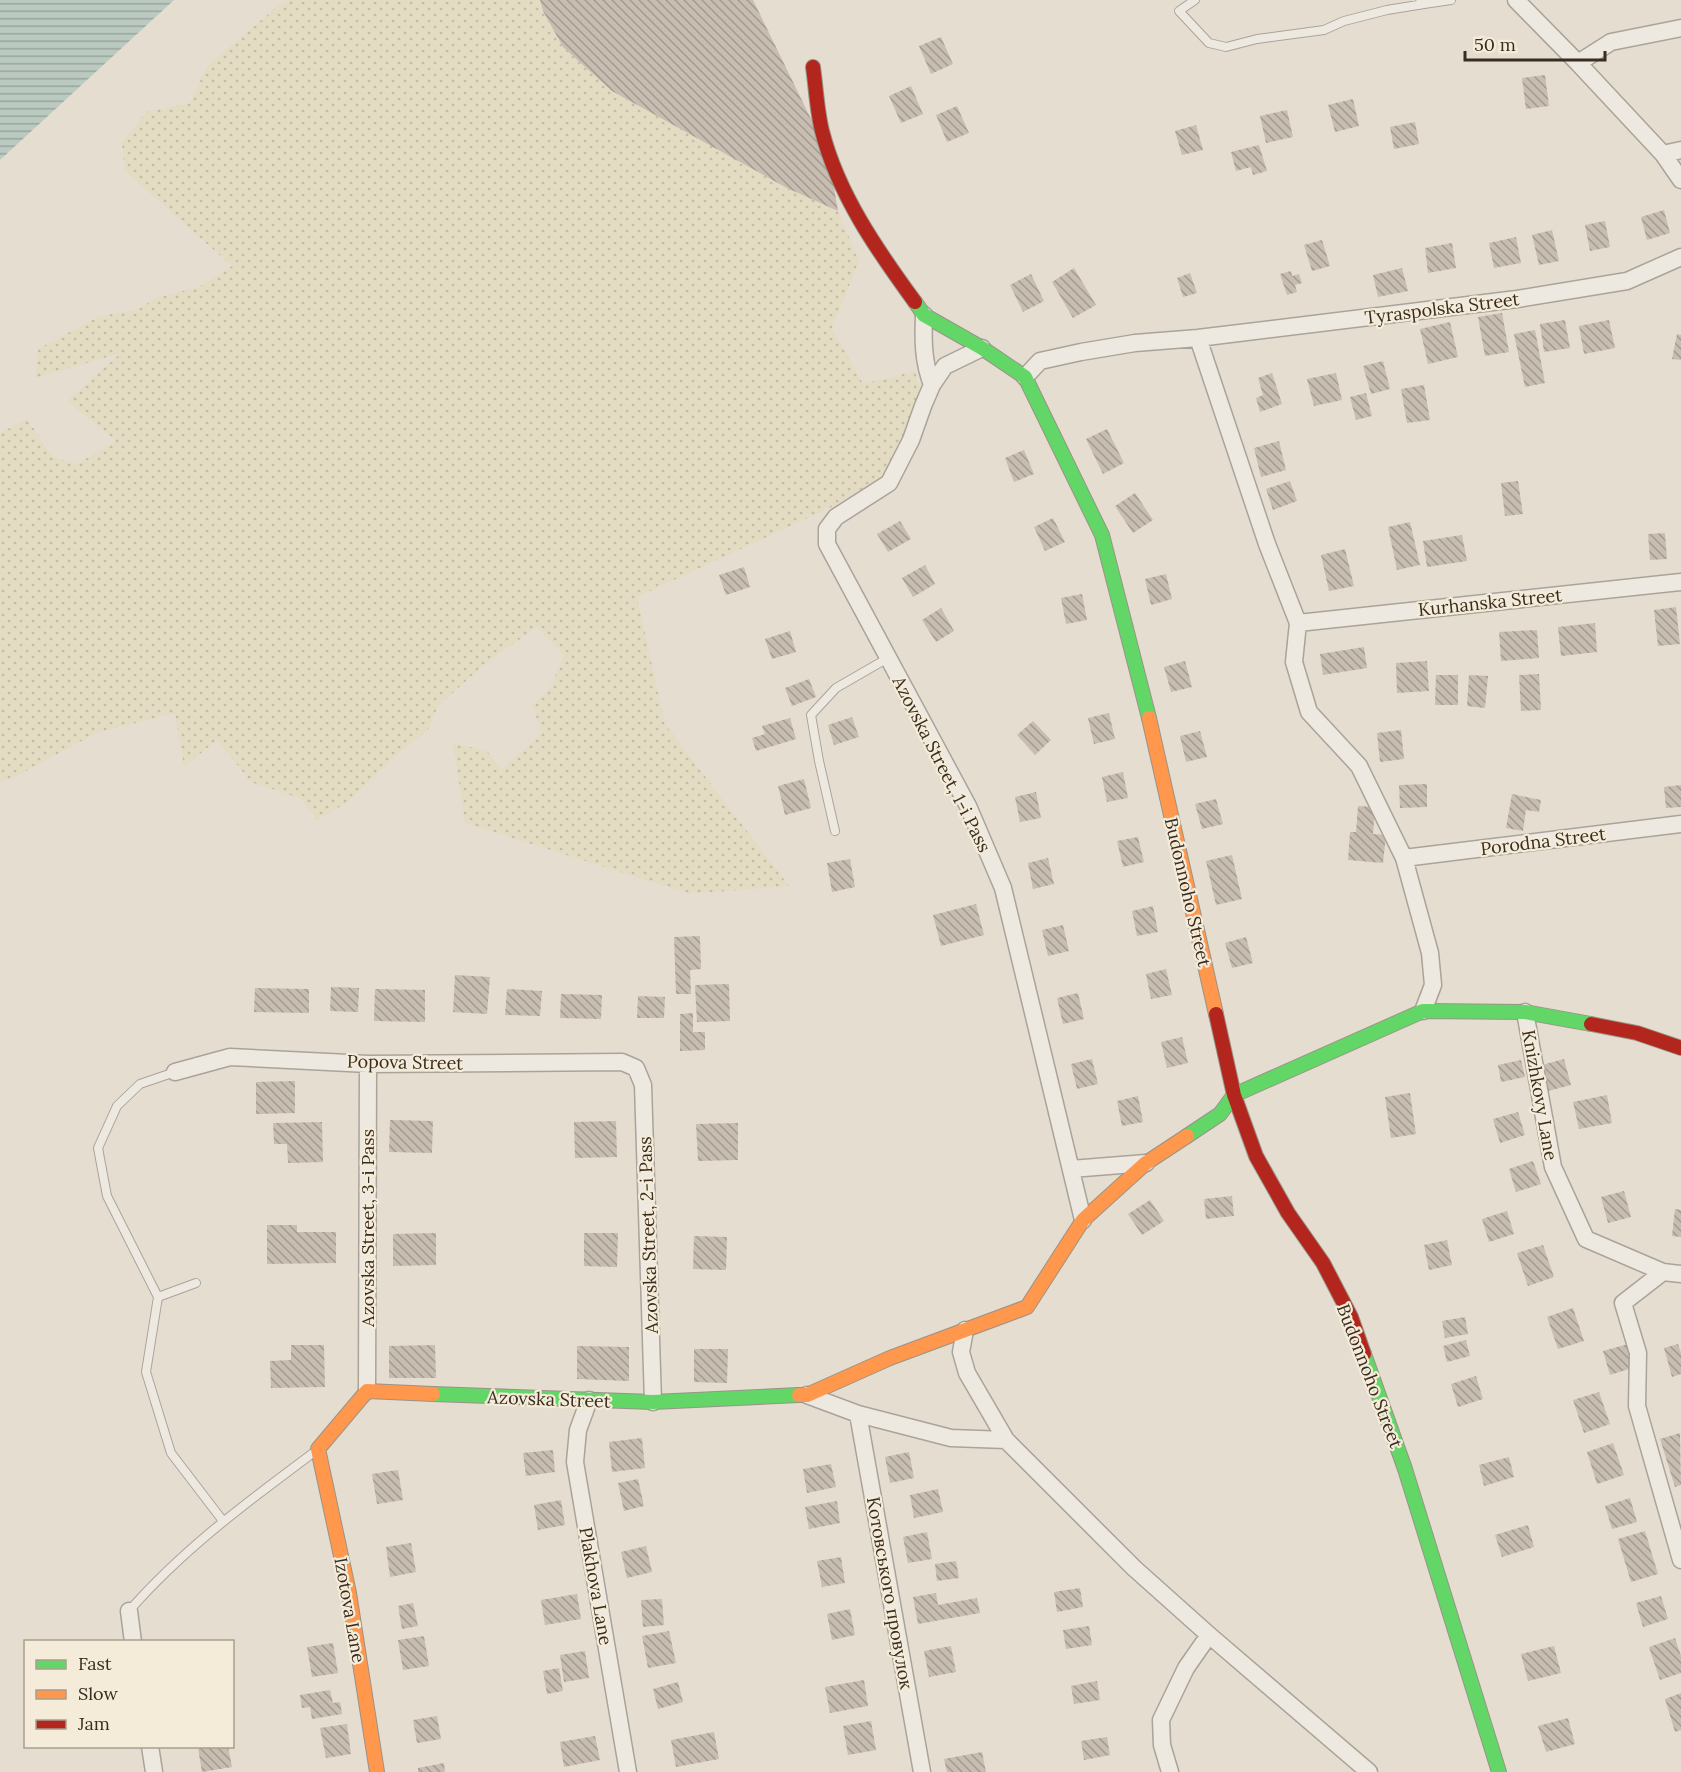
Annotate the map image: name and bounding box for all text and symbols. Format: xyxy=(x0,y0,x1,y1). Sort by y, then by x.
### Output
scale bar xyxy=(1465,24,1604,62)
text: 50 m xyxy=(1474,33,1516,56)
street label: Tyraspolska Street xyxy=(1363,287,1521,329)
street label: Kurhanska Street xyxy=(1417,583,1563,621)
street label: Azovska Street, 1-i Pass xyxy=(887,671,996,856)
street label: Budonnoho Street xyxy=(1160,815,1216,969)
street label: Porodna Street xyxy=(1479,822,1607,860)
street label: Knizhkovy Lane xyxy=(1517,1028,1563,1162)
street label: Popova Street xyxy=(347,1049,463,1075)
street label: Azovska Street, 3-i Pass xyxy=(356,1129,379,1328)
street label: Azovska Street, 2-i Pass xyxy=(633,1136,663,1335)
street label: Budonnoho Street xyxy=(1332,1301,1408,1451)
street label: Azovska Street xyxy=(486,1385,611,1413)
street label: Котовського провулок xyxy=(862,1495,918,1692)
street label: Plakhova Lane xyxy=(574,1525,618,1647)
street label: Izotova Lane xyxy=(329,1555,371,1665)
legend xyxy=(24,1640,234,1748)
text: Fast xyxy=(78,1652,112,1675)
text: Slow xyxy=(78,1682,118,1705)
text: Jam xyxy=(77,1712,110,1735)

